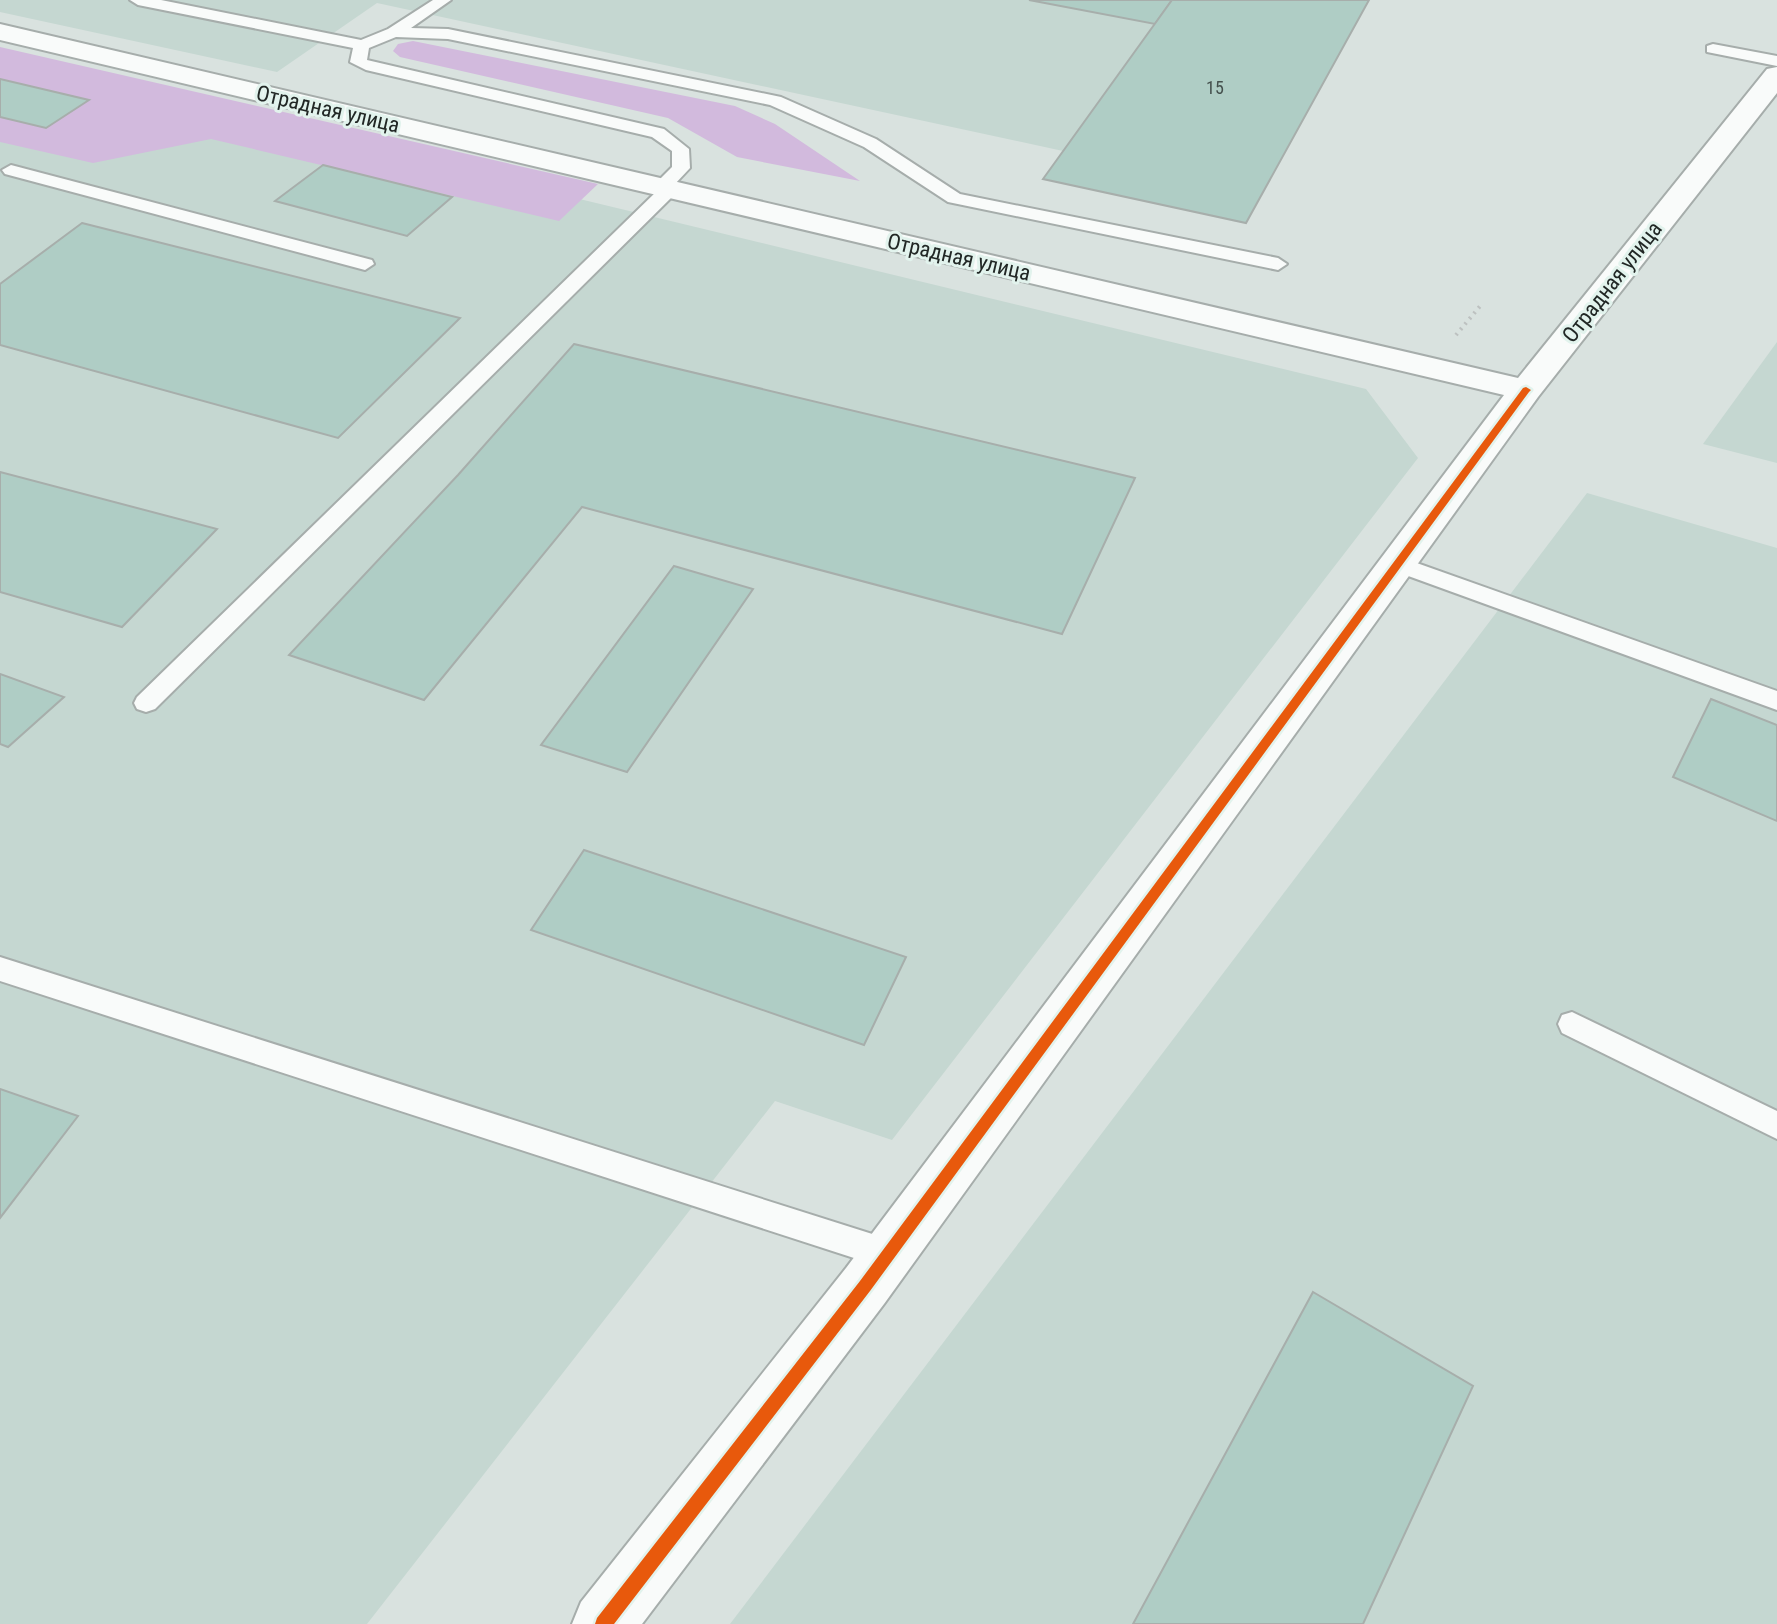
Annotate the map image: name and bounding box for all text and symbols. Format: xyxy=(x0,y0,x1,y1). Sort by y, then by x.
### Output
house number: 15 xyxy=(1206,77,1224,98)
street label: Отрадная улица xyxy=(254,80,402,138)
street label: Отрадная улица xyxy=(1557,217,1667,347)
street label: Отрадная улица xyxy=(885,228,1033,286)

